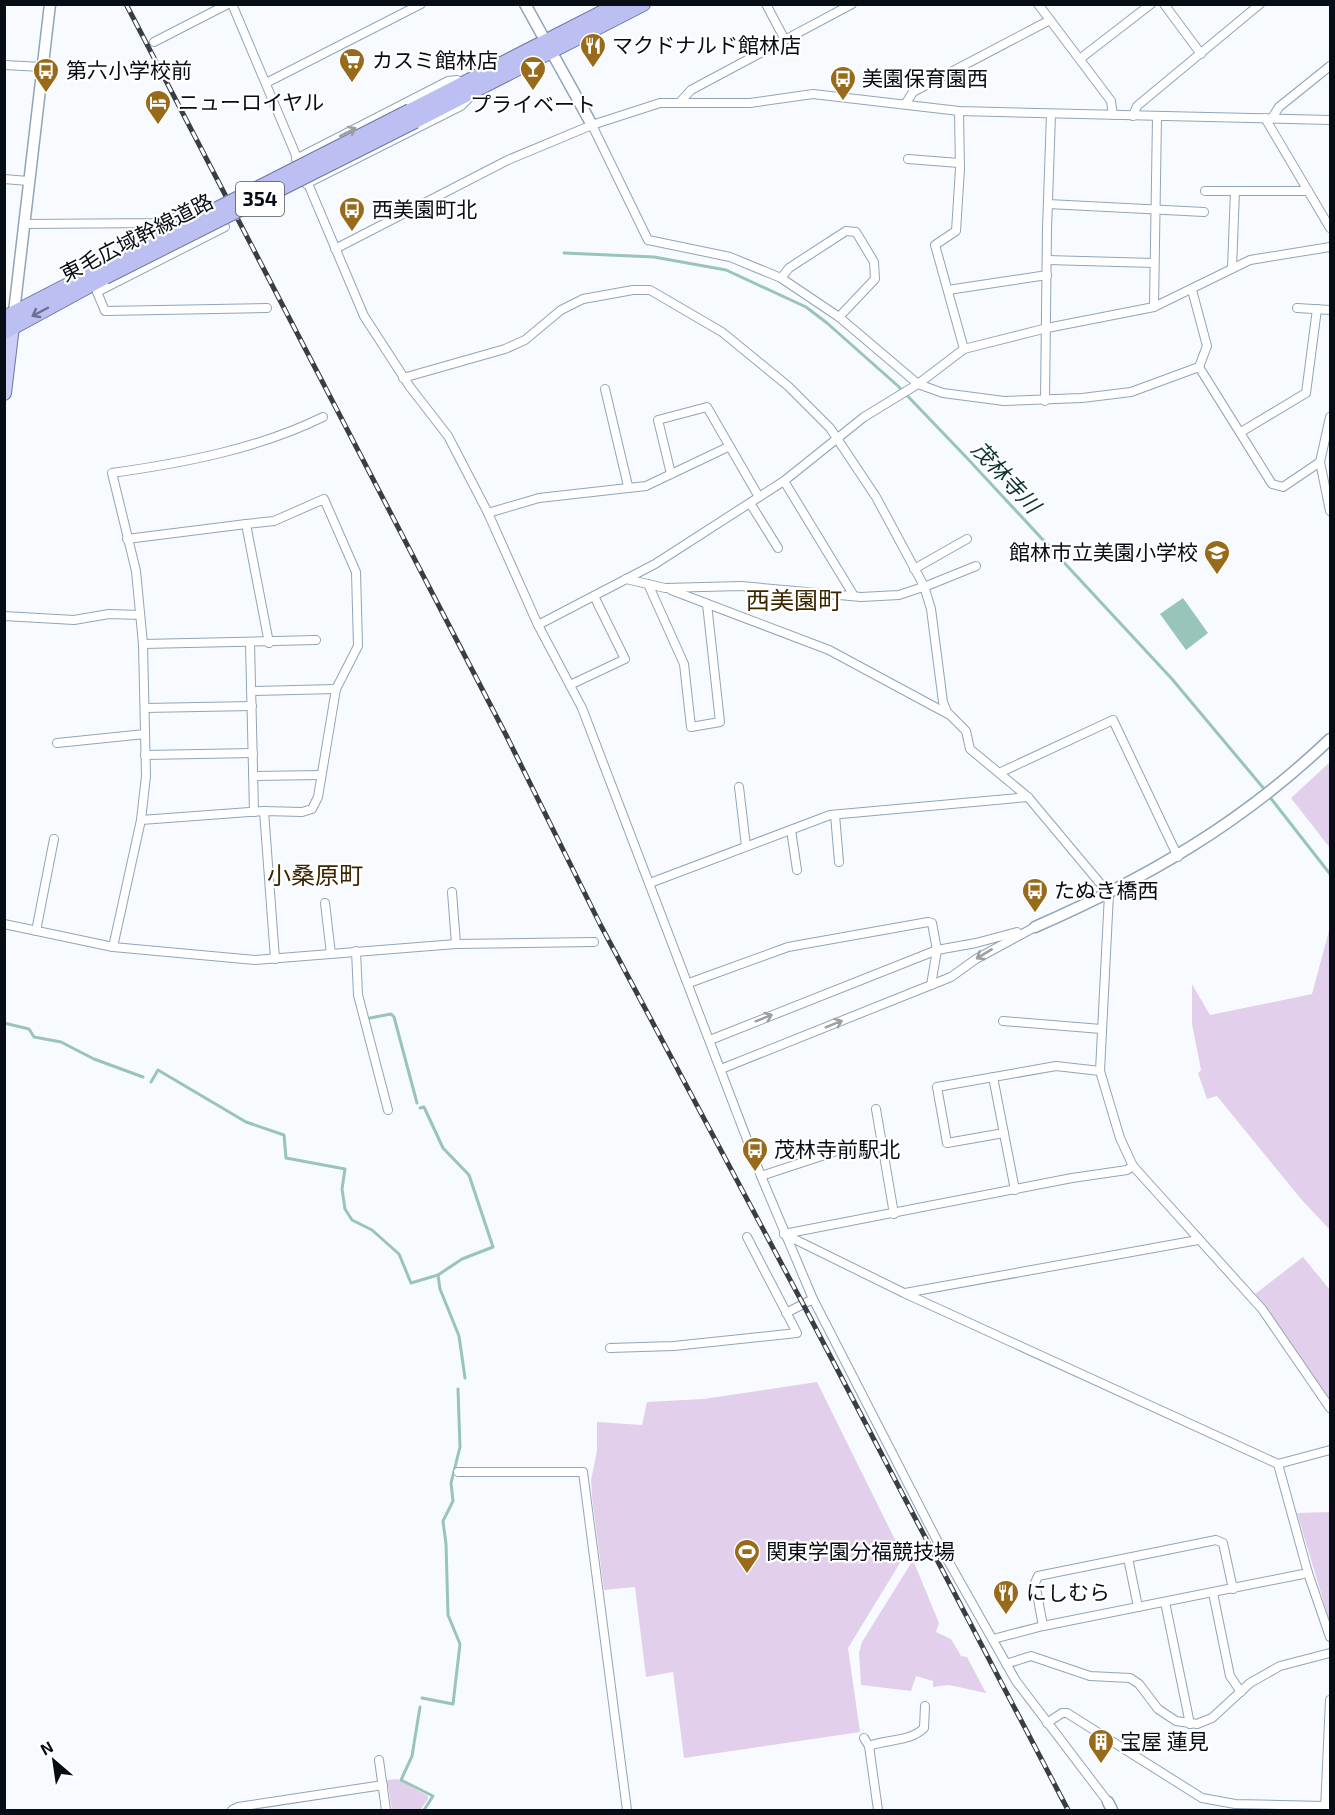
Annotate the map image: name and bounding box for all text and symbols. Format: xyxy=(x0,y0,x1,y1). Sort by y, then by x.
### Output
restaurant icon: マクドナルド館林店 xyxy=(578,31,608,69)
place label: マクドナルド館林店 xyxy=(612,32,801,57)
supermarket icon: カスミ館林店 xyxy=(337,46,367,84)
place label: カスミ館林店 xyxy=(372,47,498,72)
bar icon: プライベート xyxy=(518,54,548,92)
bus stop icon: 第六小学校前 xyxy=(31,56,61,94)
place label: 第六小学校前 xyxy=(66,57,192,82)
bus stop icon: 美園保育園西 xyxy=(828,64,858,102)
place label: 美園保育園西 xyxy=(862,65,988,90)
hotel icon: ニューロイヤル xyxy=(143,88,173,126)
place label: ニューロイヤル xyxy=(178,89,324,114)
place label: プライベート xyxy=(470,91,596,116)
one-way arrow xyxy=(339,125,357,137)
road number: 354 xyxy=(236,182,284,216)
street label: 東毛広域幹線道路 xyxy=(56,187,217,286)
bus stop icon: 西美園町北 xyxy=(337,195,367,233)
place label: 西美園町北 xyxy=(372,196,477,221)
one-way arrow xyxy=(32,306,49,318)
water label: 茂林寺川 xyxy=(967,435,1048,519)
school or university icon: 館林市立美園小学校 xyxy=(1202,538,1232,576)
place label: 館林市立美園小学校 xyxy=(1009,539,1198,564)
district label: 西美園町 xyxy=(746,585,842,614)
district label: 小桑原町 xyxy=(267,860,363,889)
bus stop icon: たぬき橋西 xyxy=(1020,876,1050,914)
place label: たぬき橋西 xyxy=(1054,877,1159,902)
one-way arrow xyxy=(976,949,993,961)
one-way arrow xyxy=(754,1012,773,1023)
one-way arrow xyxy=(824,1017,843,1028)
bus stop icon: 茂林寺前駅北 xyxy=(740,1135,770,1173)
place label: 茂林寺前駅北 xyxy=(774,1136,900,1161)
sports icon: 関東学園分福競技場 xyxy=(732,1537,762,1575)
place label: 関東学園分福競技場 xyxy=(766,1538,955,1563)
restaurant icon: にしむら xyxy=(991,1578,1021,1616)
place label: にしむら xyxy=(1026,1579,1110,1604)
building icon: 宝屋 蓮見 xyxy=(1086,1727,1116,1765)
place label: 宝屋 蓮見 xyxy=(1120,1728,1209,1753)
north arrow xyxy=(24,1731,84,1791)
text: N xyxy=(37,1736,56,1759)

